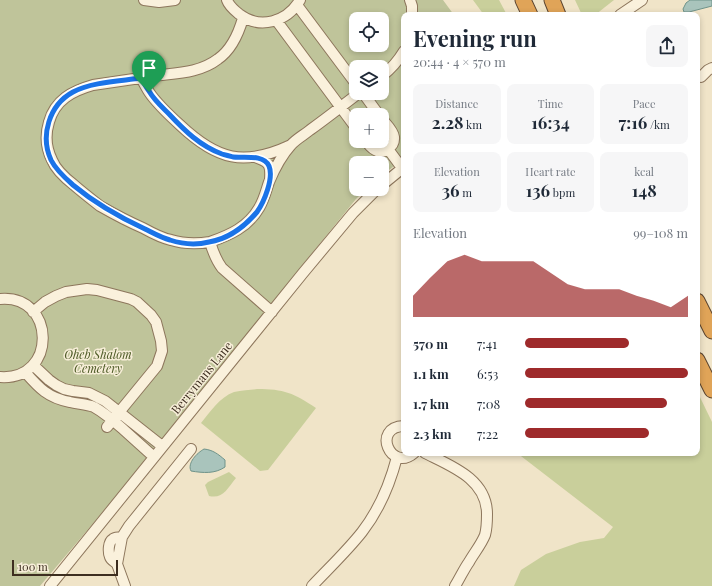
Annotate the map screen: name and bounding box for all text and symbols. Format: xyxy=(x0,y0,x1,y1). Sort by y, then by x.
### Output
map controls xyxy=(349,12,389,196)
button: locate xyxy=(349,12,389,52)
text: Evening run xyxy=(413,23,537,53)
button: share xyxy=(646,25,688,67)
pin xyxy=(132,51,166,92)
text: 20:44 · 4 × 570 m xyxy=(413,53,506,70)
icon: arrive xyxy=(138,57,160,79)
button: layers xyxy=(349,60,389,100)
text: Distance xyxy=(435,96,478,111)
text: Time xyxy=(538,96,563,111)
text: Pace xyxy=(633,96,656,111)
button: + xyxy=(349,108,389,148)
text: 2.28 xyxy=(432,111,464,133)
text: 16:34 xyxy=(531,111,570,133)
text: 7:16 xyxy=(618,111,647,133)
text: km xyxy=(464,117,482,132)
text: /km xyxy=(647,117,670,132)
button: − xyxy=(349,156,389,196)
text: Elevation xyxy=(434,164,480,179)
text: Heart rate xyxy=(525,164,576,179)
text: kcal xyxy=(634,164,654,179)
text: 36 xyxy=(442,179,459,201)
text: 136 xyxy=(526,179,550,201)
text: 148 xyxy=(632,179,657,201)
text: m xyxy=(459,185,472,200)
text: bpm xyxy=(550,185,575,200)
text: Elevation xyxy=(413,224,467,241)
text: 99–108 m xyxy=(633,224,688,241)
text: 570 m xyxy=(413,335,448,352)
text: 7:41 xyxy=(477,335,497,352)
street label: Berrymans Lane xyxy=(167,338,235,417)
park label: Oheb Shalom Cemetery xyxy=(64,346,132,376)
text: 1.1 km xyxy=(413,365,449,382)
text: 6:53 xyxy=(477,365,498,382)
text: 1.7 km xyxy=(413,395,449,412)
text: 7:08 xyxy=(477,395,500,412)
text: 2.3 km xyxy=(413,425,451,442)
text: 7:22 xyxy=(477,425,498,442)
scale bar xyxy=(12,558,118,577)
text: 100 m xyxy=(18,559,48,574)

